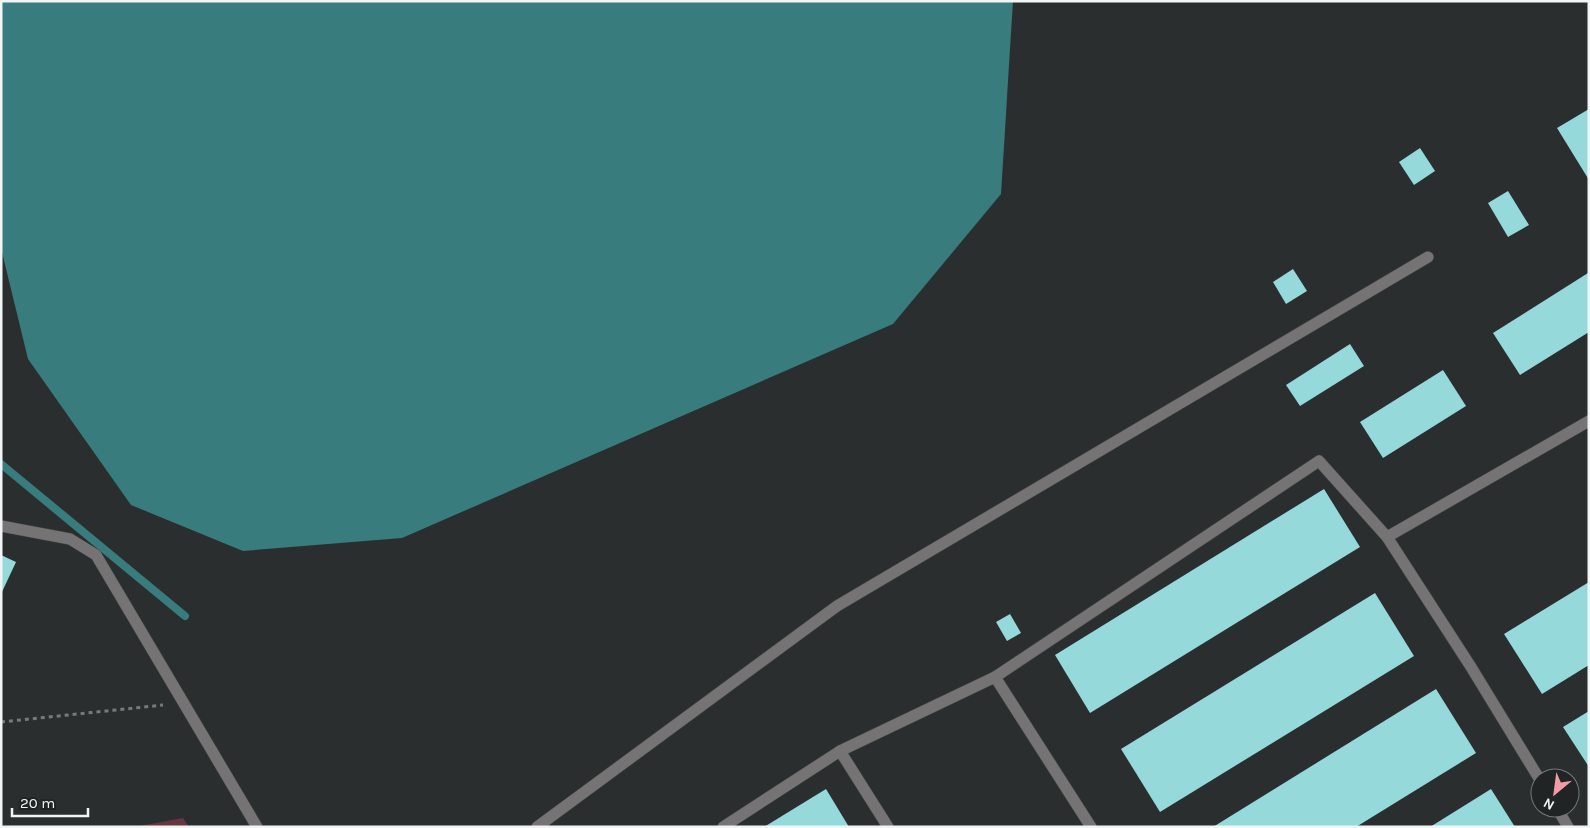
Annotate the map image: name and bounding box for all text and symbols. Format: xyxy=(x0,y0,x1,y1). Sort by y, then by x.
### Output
north arrow xyxy=(1530,768,1580,818)
scale bar xyxy=(12,786,89,818)
text: 20 m xyxy=(20,794,55,812)
text: N xyxy=(1540,794,1557,814)

